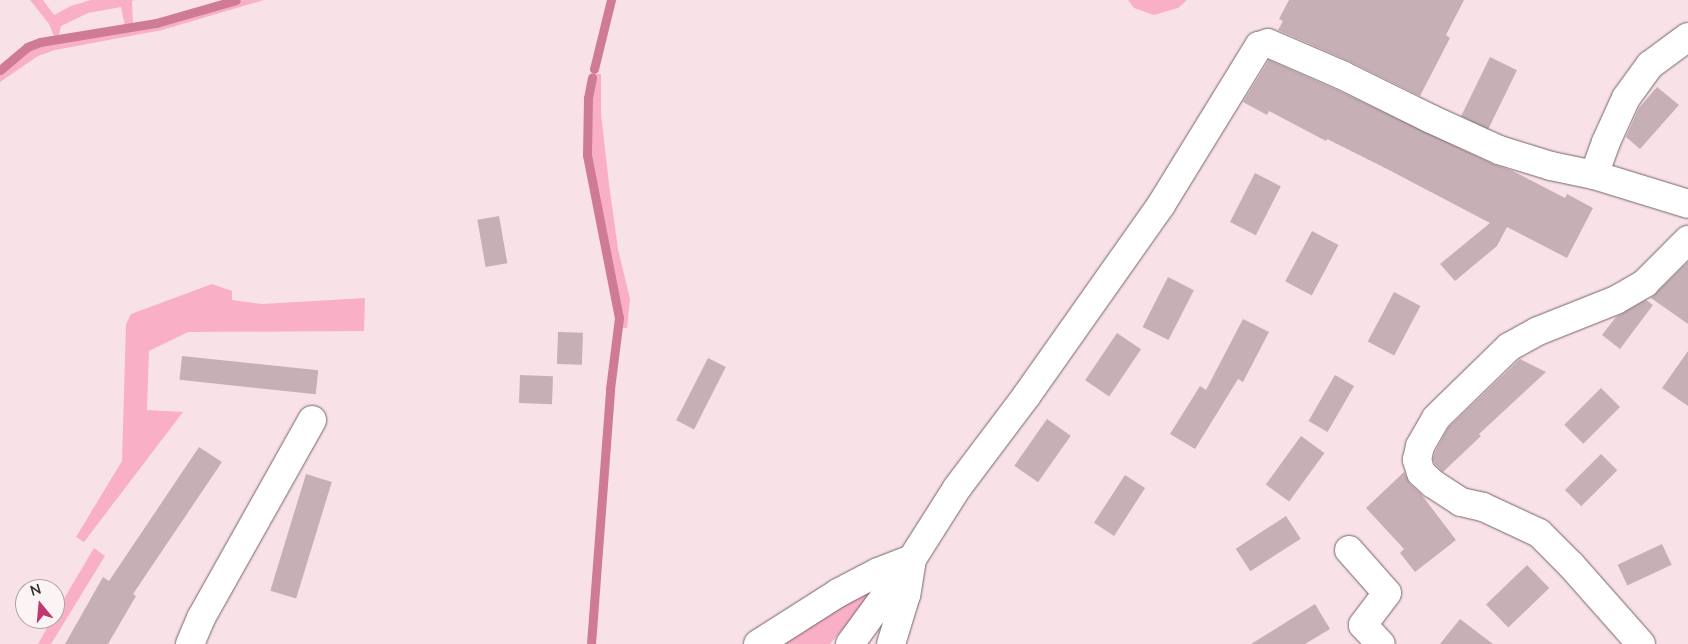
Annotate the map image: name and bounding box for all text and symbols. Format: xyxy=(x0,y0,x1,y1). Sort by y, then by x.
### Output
north arrow xyxy=(15,579,65,629)
text: N xyxy=(28,580,44,601)

